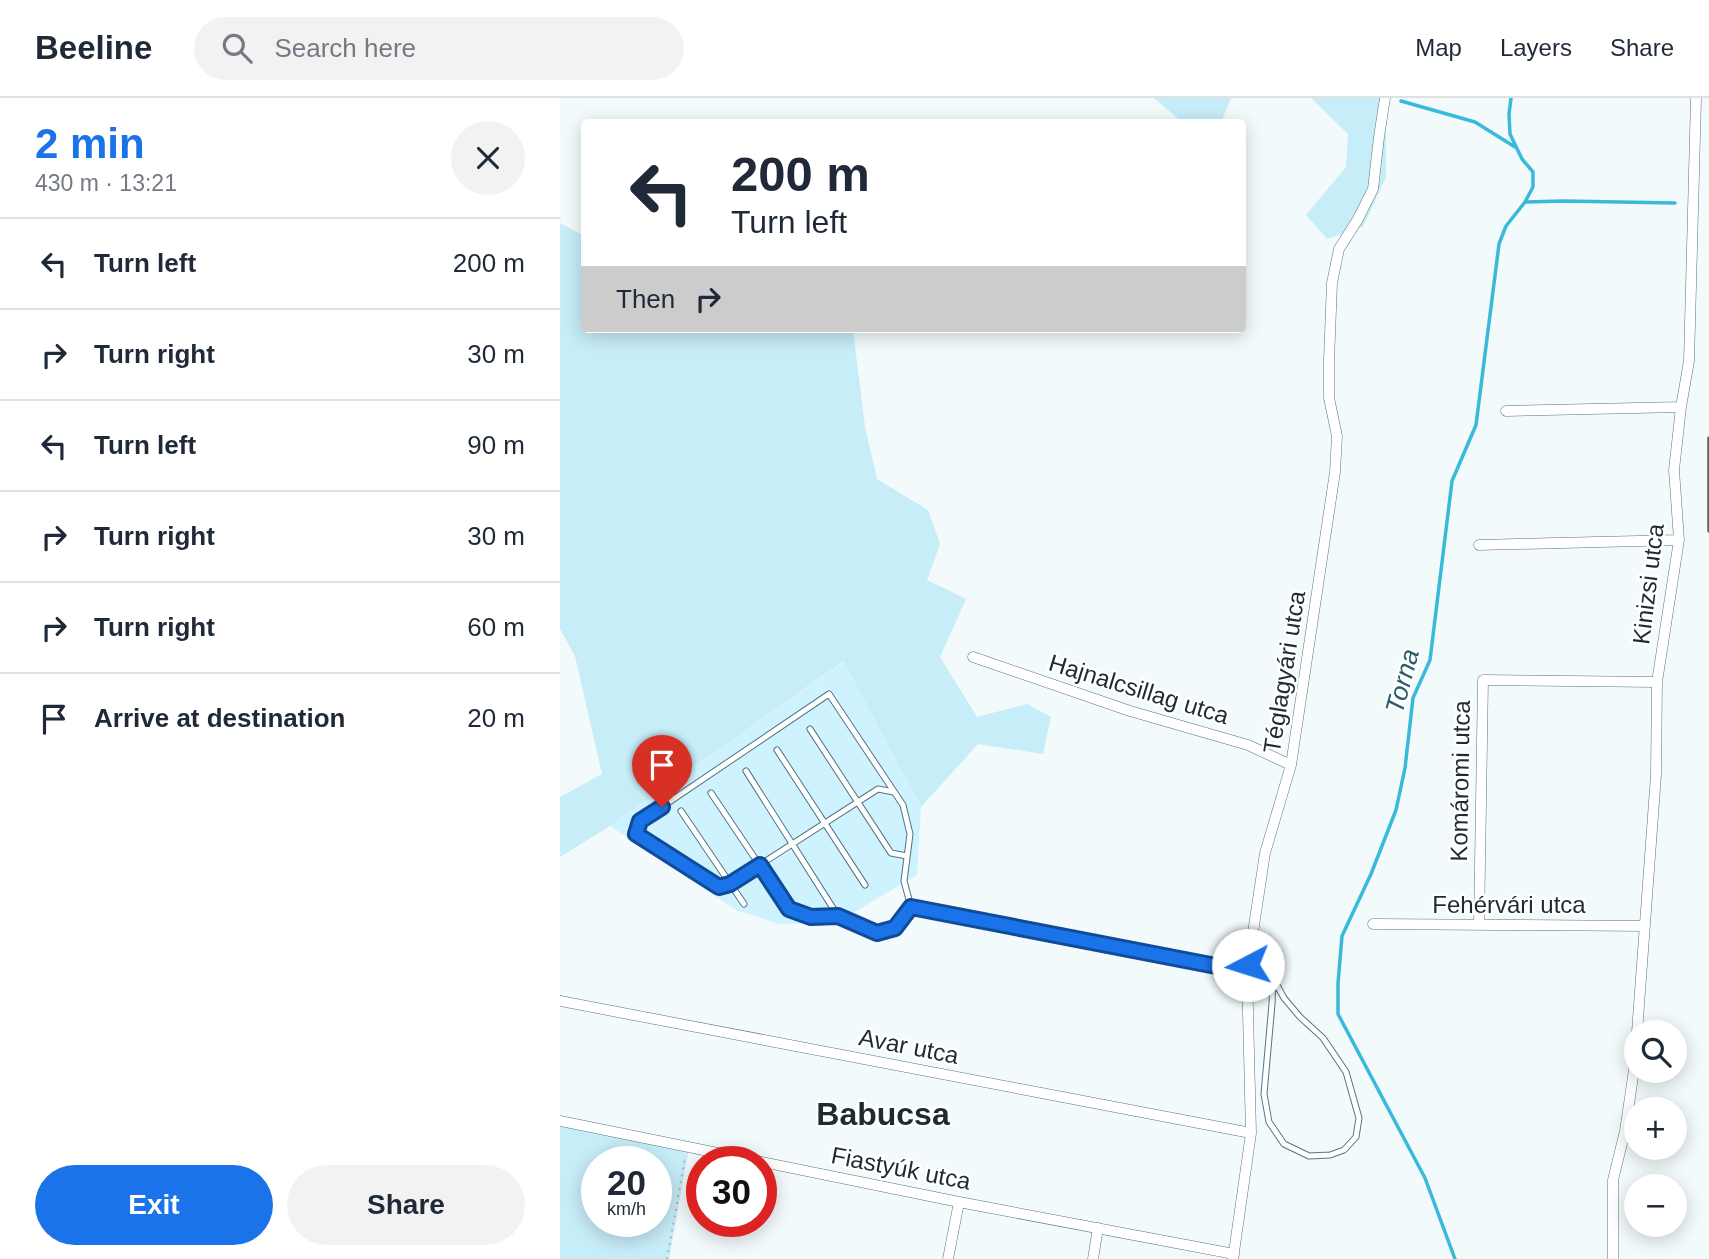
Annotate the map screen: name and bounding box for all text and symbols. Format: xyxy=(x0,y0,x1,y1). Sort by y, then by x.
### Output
search box xyxy=(194,17,684,80)
text: Beeline xyxy=(35,29,152,66)
icon: search xyxy=(218,29,256,67)
text: Search here xyxy=(274,33,416,63)
text: Map xyxy=(1415,34,1462,61)
text: Layers xyxy=(1500,34,1572,61)
text: Share xyxy=(1610,34,1674,61)
text: 2 min xyxy=(35,120,145,167)
button: close xyxy=(451,121,525,195)
icon: left xyxy=(616,147,707,238)
text: 200 m xyxy=(731,147,870,201)
text: 430 m · 13:21 xyxy=(35,170,177,196)
text: Turn left xyxy=(731,204,847,240)
icon: left xyxy=(35,245,73,283)
text: Turn left xyxy=(94,248,196,278)
text: 200 m xyxy=(453,248,525,278)
icon: right xyxy=(689,280,727,318)
text: Then xyxy=(616,284,675,314)
icon: right xyxy=(35,336,73,374)
text: Turn right xyxy=(94,339,215,369)
text: 30 m xyxy=(467,339,525,369)
icon: left xyxy=(35,427,73,465)
text: Turn left xyxy=(94,430,196,460)
text: 90 m xyxy=(467,430,525,460)
icon: right xyxy=(35,518,73,556)
text: Turn right xyxy=(94,521,215,551)
text: 30 m xyxy=(467,521,525,551)
street label: Kinizsi utca xyxy=(1627,521,1669,646)
street label: Téglagyári utca xyxy=(1258,588,1310,755)
icon: right xyxy=(35,609,73,647)
text: Turn right xyxy=(94,612,215,642)
text: 60 m xyxy=(467,612,525,642)
water label: Torna xyxy=(1379,645,1425,717)
street label: Hajnalcsillag utca xyxy=(1046,649,1233,729)
street label: Komáromi utca xyxy=(1445,699,1475,862)
icon: arrive xyxy=(35,700,73,738)
text: Arrive at destination xyxy=(94,703,345,733)
text: 20 m xyxy=(467,703,525,733)
pin xyxy=(632,735,692,807)
icon: arrive xyxy=(643,746,681,784)
street label: Fehérvári utca xyxy=(1432,891,1586,918)
position arrow xyxy=(1211,928,1285,1002)
map controls xyxy=(1624,1020,1687,1237)
button: search xyxy=(1624,1020,1687,1083)
street label: Avar utca xyxy=(857,1023,962,1069)
district label: Babucsa xyxy=(816,1096,950,1132)
button: + xyxy=(1624,1097,1687,1160)
street label: Fiastyúk utca xyxy=(829,1141,974,1195)
speed limit sign: 30 xyxy=(686,1146,777,1237)
text: 20 xyxy=(607,1163,646,1202)
button: Exit xyxy=(35,1165,273,1245)
button: Share xyxy=(287,1165,525,1245)
button: − xyxy=(1624,1174,1687,1237)
text: km/h xyxy=(607,1199,646,1219)

